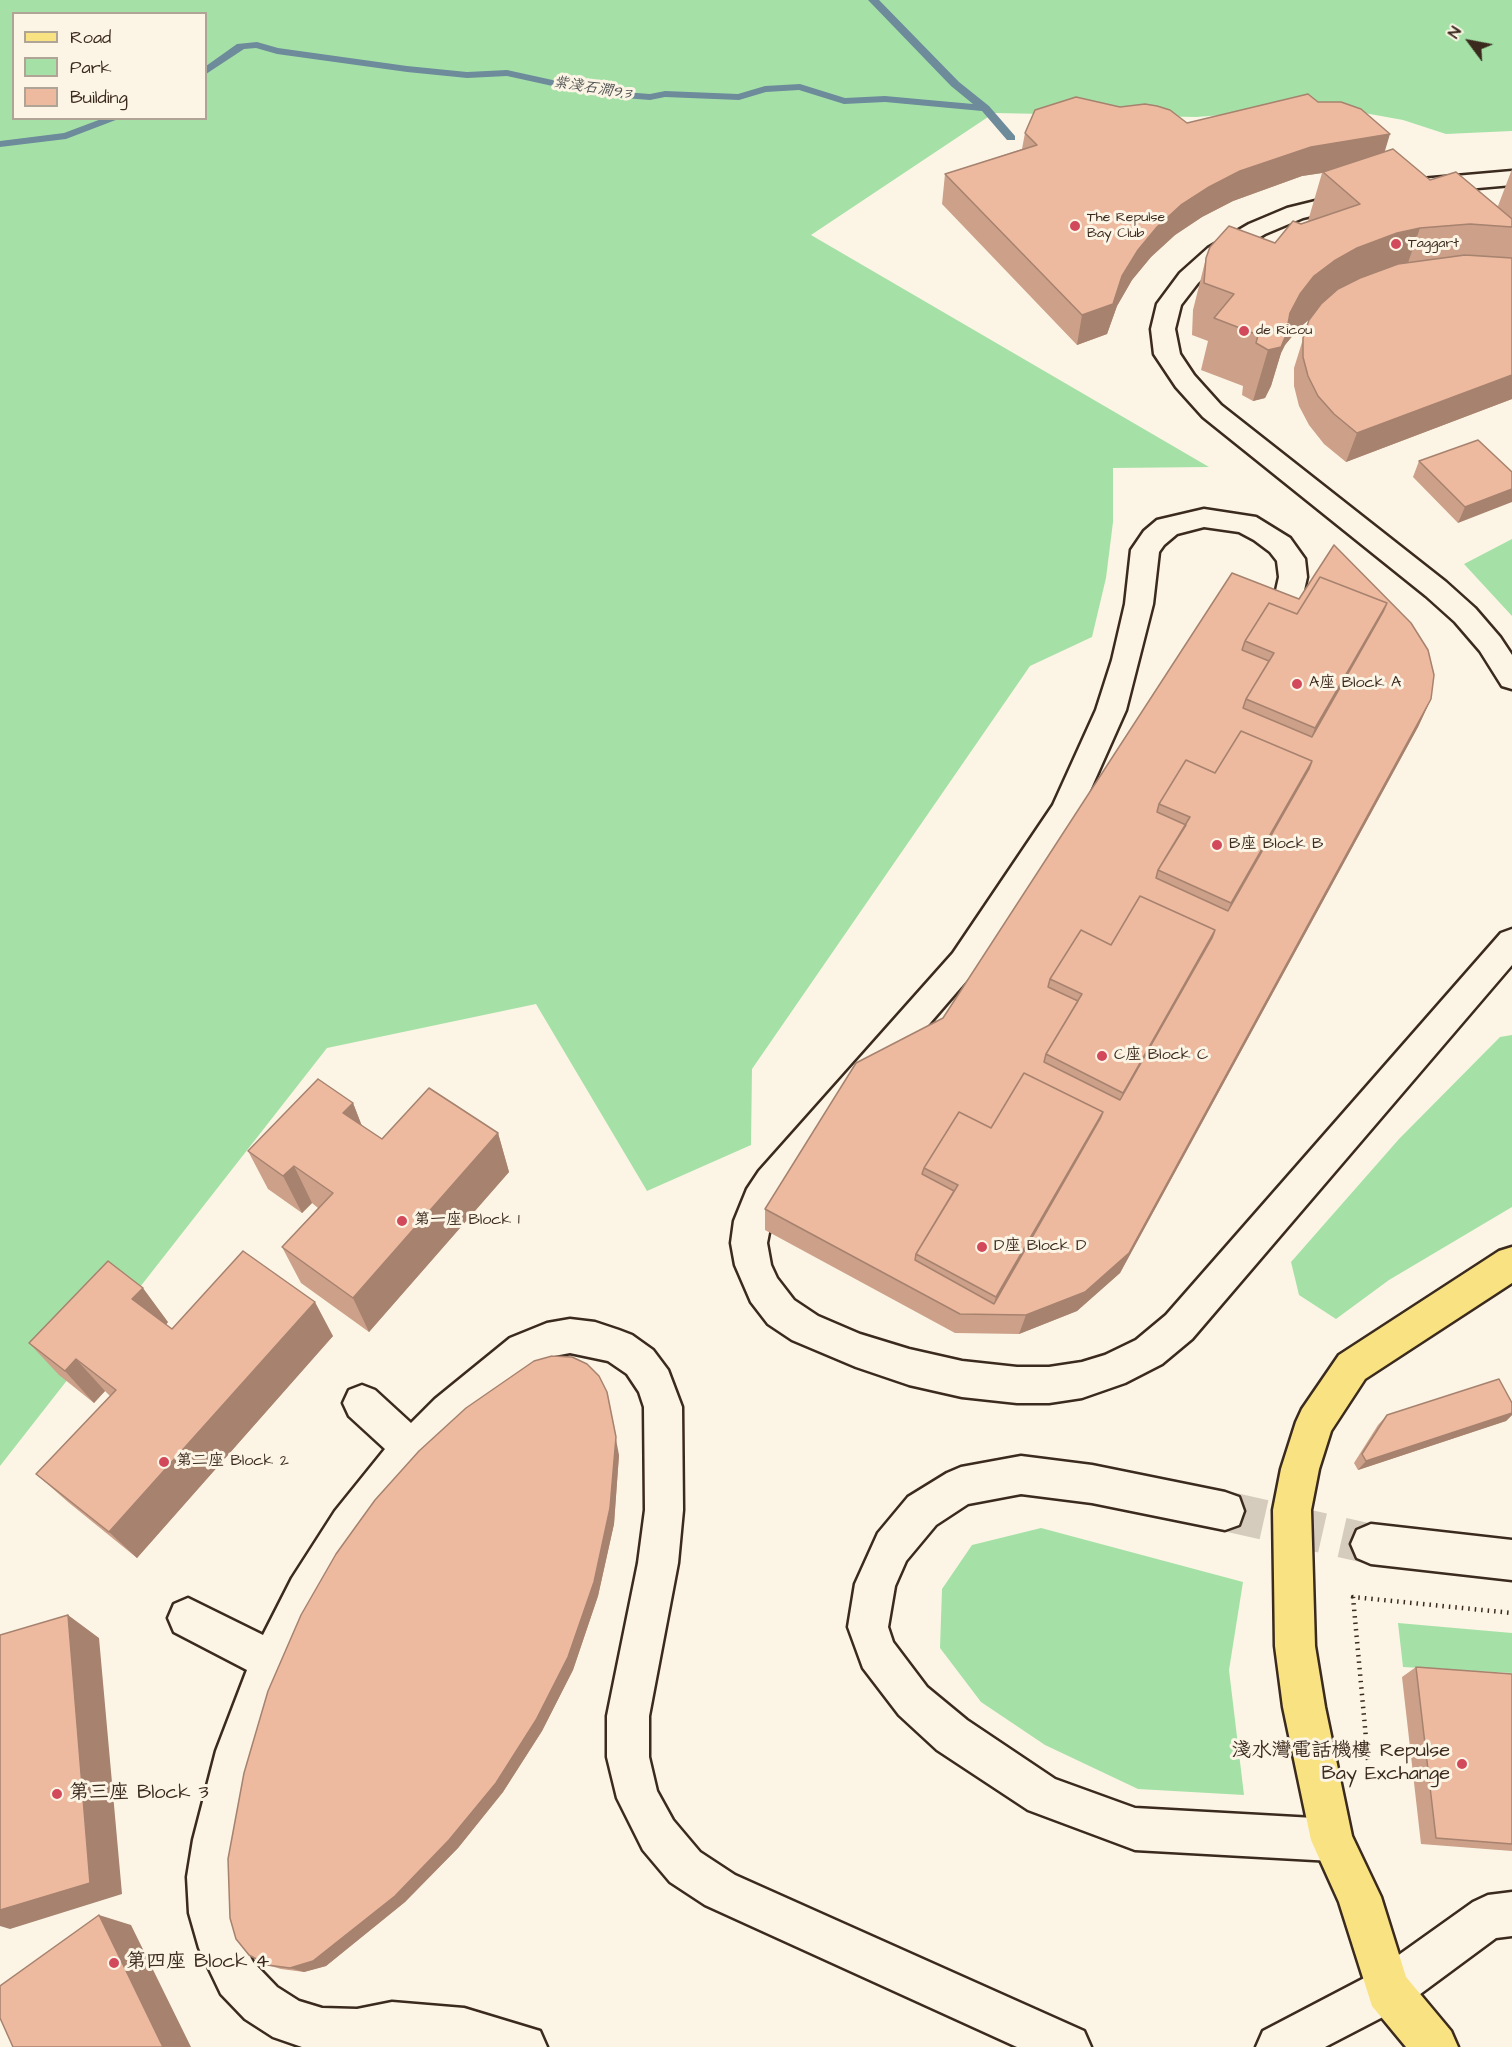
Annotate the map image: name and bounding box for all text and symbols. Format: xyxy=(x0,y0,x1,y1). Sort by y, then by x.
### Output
legend xyxy=(12,12,207,120)
north arrow xyxy=(1440,12,1500,72)
text: N xyxy=(1443,22,1467,43)
text: Road xyxy=(70,25,111,50)
text: Park xyxy=(70,55,112,80)
water label: 紫淺石澗9.3 xyxy=(552,74,632,104)
text: Building xyxy=(70,85,128,110)
place label: The Repulse Bay Club xyxy=(1087,210,1165,243)
marker: The Repulse Bay Club xyxy=(1068,219,1082,233)
place label: Taggart xyxy=(1408,236,1459,252)
marker: Taggart xyxy=(1389,237,1403,251)
place label: de Ricou xyxy=(1256,323,1312,339)
marker: de Ricou xyxy=(1237,324,1251,338)
place label: A座 Block A xyxy=(1309,674,1401,694)
marker: A座 Block A xyxy=(1290,677,1304,691)
place label: B座 Block B xyxy=(1229,835,1323,855)
marker: B座 Block B xyxy=(1210,838,1224,852)
place label: C座 Block C xyxy=(1114,1046,1208,1066)
marker: C座 Block C xyxy=(1095,1049,1109,1063)
place label: 第一座 Block 1 xyxy=(414,1211,520,1231)
marker: 第一座 Block 1 xyxy=(395,1214,409,1228)
place label: D座 Block D xyxy=(994,1237,1086,1257)
marker: D座 Block D xyxy=(975,1240,989,1254)
place label: 第二座 Block 2 xyxy=(176,1452,289,1472)
marker: 第二座 Block 2 xyxy=(157,1455,171,1469)
place label: 淺水灣電話機樓 Repulse Bay Exchange xyxy=(1232,1740,1450,1787)
marker: 淺水灣電話機樓 Repulse Bay Exchange xyxy=(1455,1757,1469,1771)
place label: 第三座 Block 3 xyxy=(69,1782,209,1806)
marker: 第三座 Block 3 xyxy=(50,1787,64,1801)
place label: 第四座 Block 4 xyxy=(126,1951,269,1975)
marker: 第四座 Block 4 xyxy=(107,1956,121,1970)

